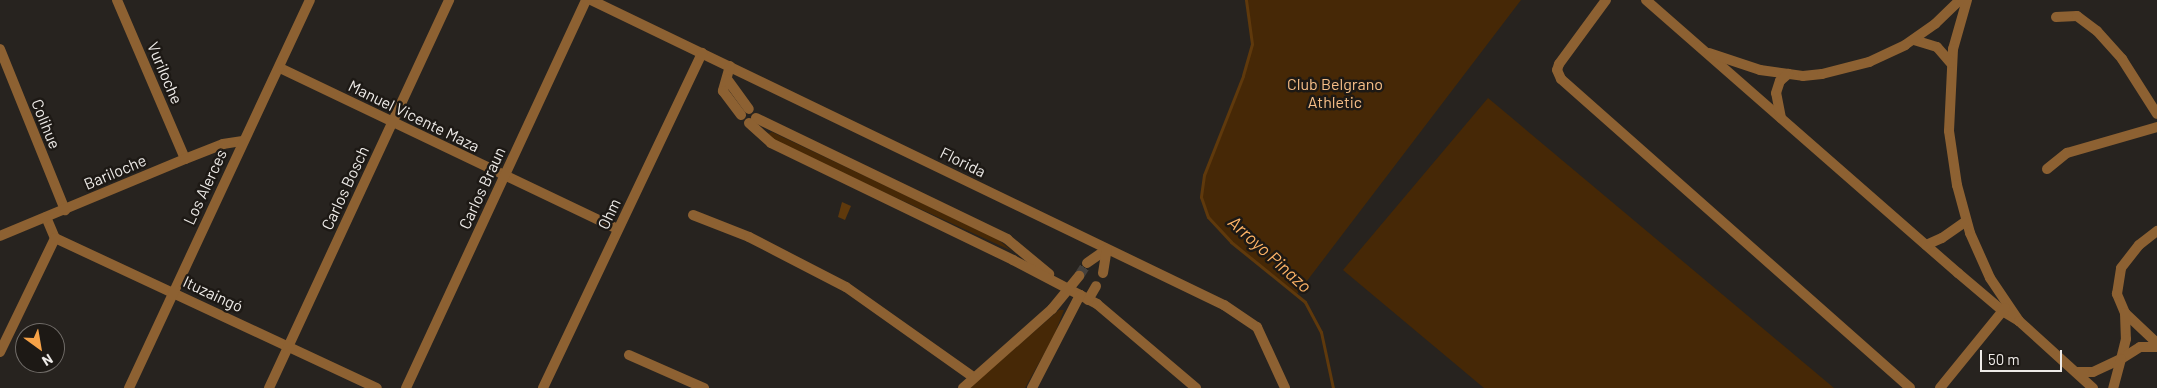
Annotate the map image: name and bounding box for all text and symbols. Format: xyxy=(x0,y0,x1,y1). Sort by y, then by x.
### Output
street label: Vuriloche xyxy=(143,39,187,107)
park label: Club Belgrano Athletic xyxy=(1287,74,1383,112)
street label: Manuel Vicente Maza xyxy=(345,76,483,156)
street label: Colihue xyxy=(27,96,65,152)
street label: Carlos Bosch xyxy=(317,143,373,233)
street label: Florida xyxy=(937,143,989,181)
street label: Carlos Braun xyxy=(455,144,509,232)
street label: Los Alerces xyxy=(179,146,231,228)
street label: Bariloche xyxy=(81,150,149,194)
street label: Ohm xyxy=(594,196,624,232)
water label: Arroyo Pinazo xyxy=(1224,211,1316,297)
street label: Ituzaingó xyxy=(180,272,246,316)
north arrow xyxy=(15,323,65,373)
scale bar xyxy=(1982,340,2064,372)
text: 50 m xyxy=(1988,350,2020,368)
text: N xyxy=(39,351,56,370)

